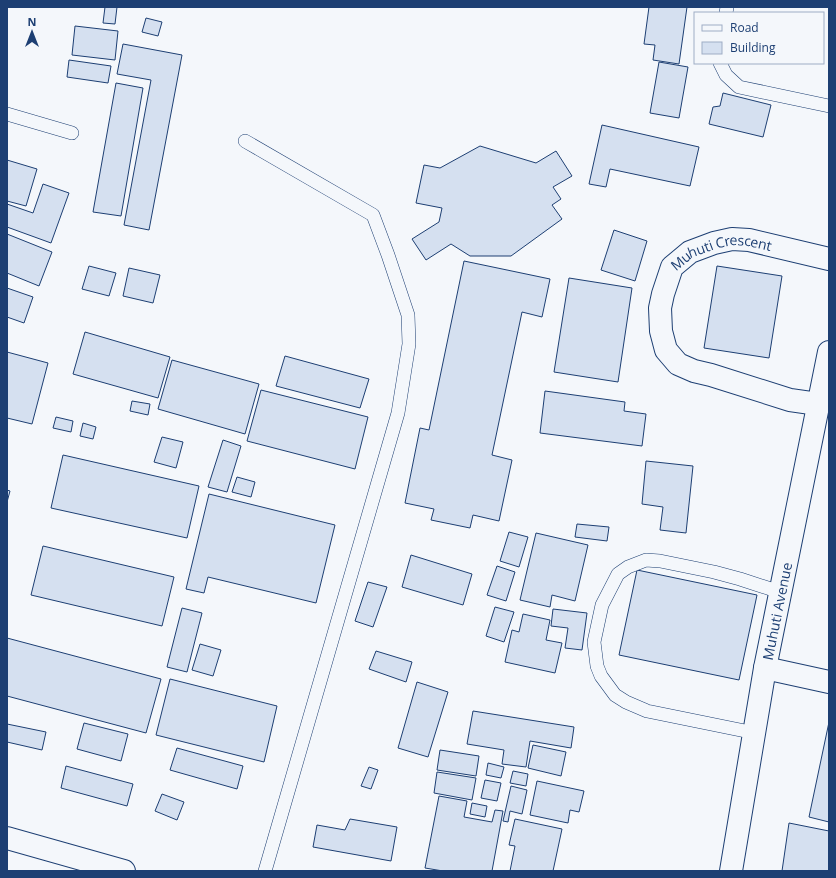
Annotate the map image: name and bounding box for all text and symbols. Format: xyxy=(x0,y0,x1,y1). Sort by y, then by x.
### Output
north arrow xyxy=(12,12,52,52)
legend xyxy=(694,12,824,64)
text: N xyxy=(28,14,36,29)
text: Road xyxy=(730,19,759,36)
text: Building xyxy=(730,39,776,56)
street label: Muhuti Crescent xyxy=(666,229,774,274)
street label: Muhuti Avenue xyxy=(757,560,796,662)

